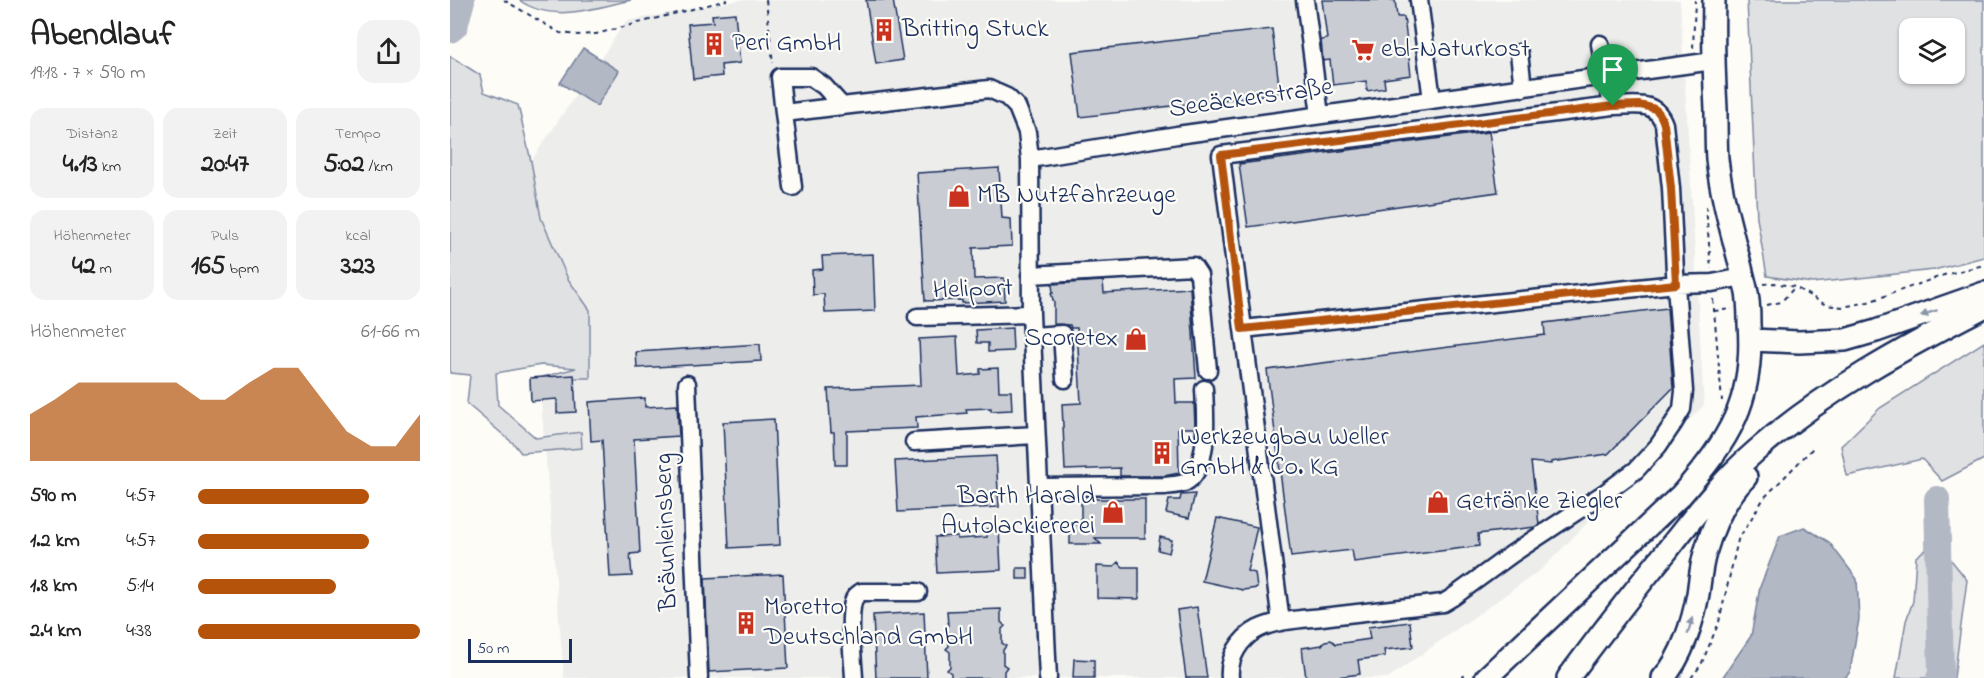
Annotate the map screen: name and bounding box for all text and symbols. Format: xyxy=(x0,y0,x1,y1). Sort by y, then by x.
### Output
place label: Britting Stuck xyxy=(901,11,1049,49)
text: Abendlauf xyxy=(30,12,175,60)
building icon: Britting Stuck xyxy=(871,17,897,43)
map controls xyxy=(1899,18,1965,84)
button: layers xyxy=(1899,18,1965,84)
button: share xyxy=(357,20,420,83)
place label: Peri GmbH xyxy=(732,25,842,63)
building icon: Peri GmbH xyxy=(701,31,727,57)
place label: ebl-Naturkost xyxy=(1381,31,1530,69)
supermarket icon: ebl-Naturkost xyxy=(1350,37,1376,63)
pin xyxy=(1587,44,1638,106)
icon: arrive xyxy=(1596,53,1629,86)
text: 19:18 · 7 × 590 m xyxy=(30,59,146,88)
street label: Seeäckerstraße xyxy=(1167,69,1336,129)
text: Distanz xyxy=(66,122,118,146)
text: Zeit xyxy=(213,122,237,146)
text: Tempo xyxy=(335,122,381,146)
text: 4.13 xyxy=(63,146,98,184)
text: 20:47 xyxy=(201,146,249,184)
text: 5:02 xyxy=(323,146,364,184)
text: km xyxy=(98,155,121,179)
text: /km xyxy=(364,155,393,179)
place label: MB Nutzfahrzeuge xyxy=(977,177,1176,215)
shop icon: MB Nutzfahrzeuge xyxy=(946,183,972,209)
text: Höhenmeter xyxy=(54,224,130,248)
text: Puls xyxy=(211,224,239,248)
text: kcal xyxy=(345,224,371,248)
text: 42 xyxy=(72,248,96,286)
text: 165 xyxy=(191,248,226,286)
text: 323 xyxy=(341,248,375,286)
text: m xyxy=(96,257,112,281)
text: bpm xyxy=(226,257,259,281)
street label: Heliport xyxy=(932,270,1014,310)
one-way arrow xyxy=(1920,308,1938,318)
text: Höhenmeter xyxy=(30,318,126,347)
text: 61–66 m xyxy=(361,318,420,347)
place label: Scoretex xyxy=(1025,320,1118,358)
shop icon: Scoretex xyxy=(1123,326,1149,352)
place label: Werkzeugbau Weller GmbH & Co. KG xyxy=(1180,419,1389,487)
building icon: Werkzeugbau Weller GmbH & Co. KG xyxy=(1149,440,1175,466)
street label: Bräunleinsberg xyxy=(645,452,689,613)
place label: Barth Harald Autolackiererei xyxy=(941,478,1095,546)
text: 590 m xyxy=(30,482,77,511)
text: 4:57 xyxy=(126,482,156,511)
place label: Getränke Ziegler xyxy=(1456,483,1623,521)
shop icon: Getränke Ziegler xyxy=(1425,489,1451,515)
shop icon: Barth Harald Autolackiererei xyxy=(1100,499,1126,525)
text: 1.2 km xyxy=(30,527,80,556)
text: 4:57 xyxy=(126,527,156,556)
text: 1.8 km xyxy=(30,572,77,601)
text: 5:14 xyxy=(126,572,154,601)
place label: Moretto Deutschland GmbH xyxy=(763,589,973,657)
building icon: Moretto Deutschland GmbH xyxy=(733,610,759,636)
text: 2.4 km xyxy=(30,617,82,646)
text: 4:38 xyxy=(126,617,152,646)
one-way arrow xyxy=(1685,617,1695,636)
scale bar xyxy=(468,636,572,664)
text: 50 m xyxy=(477,637,509,661)

